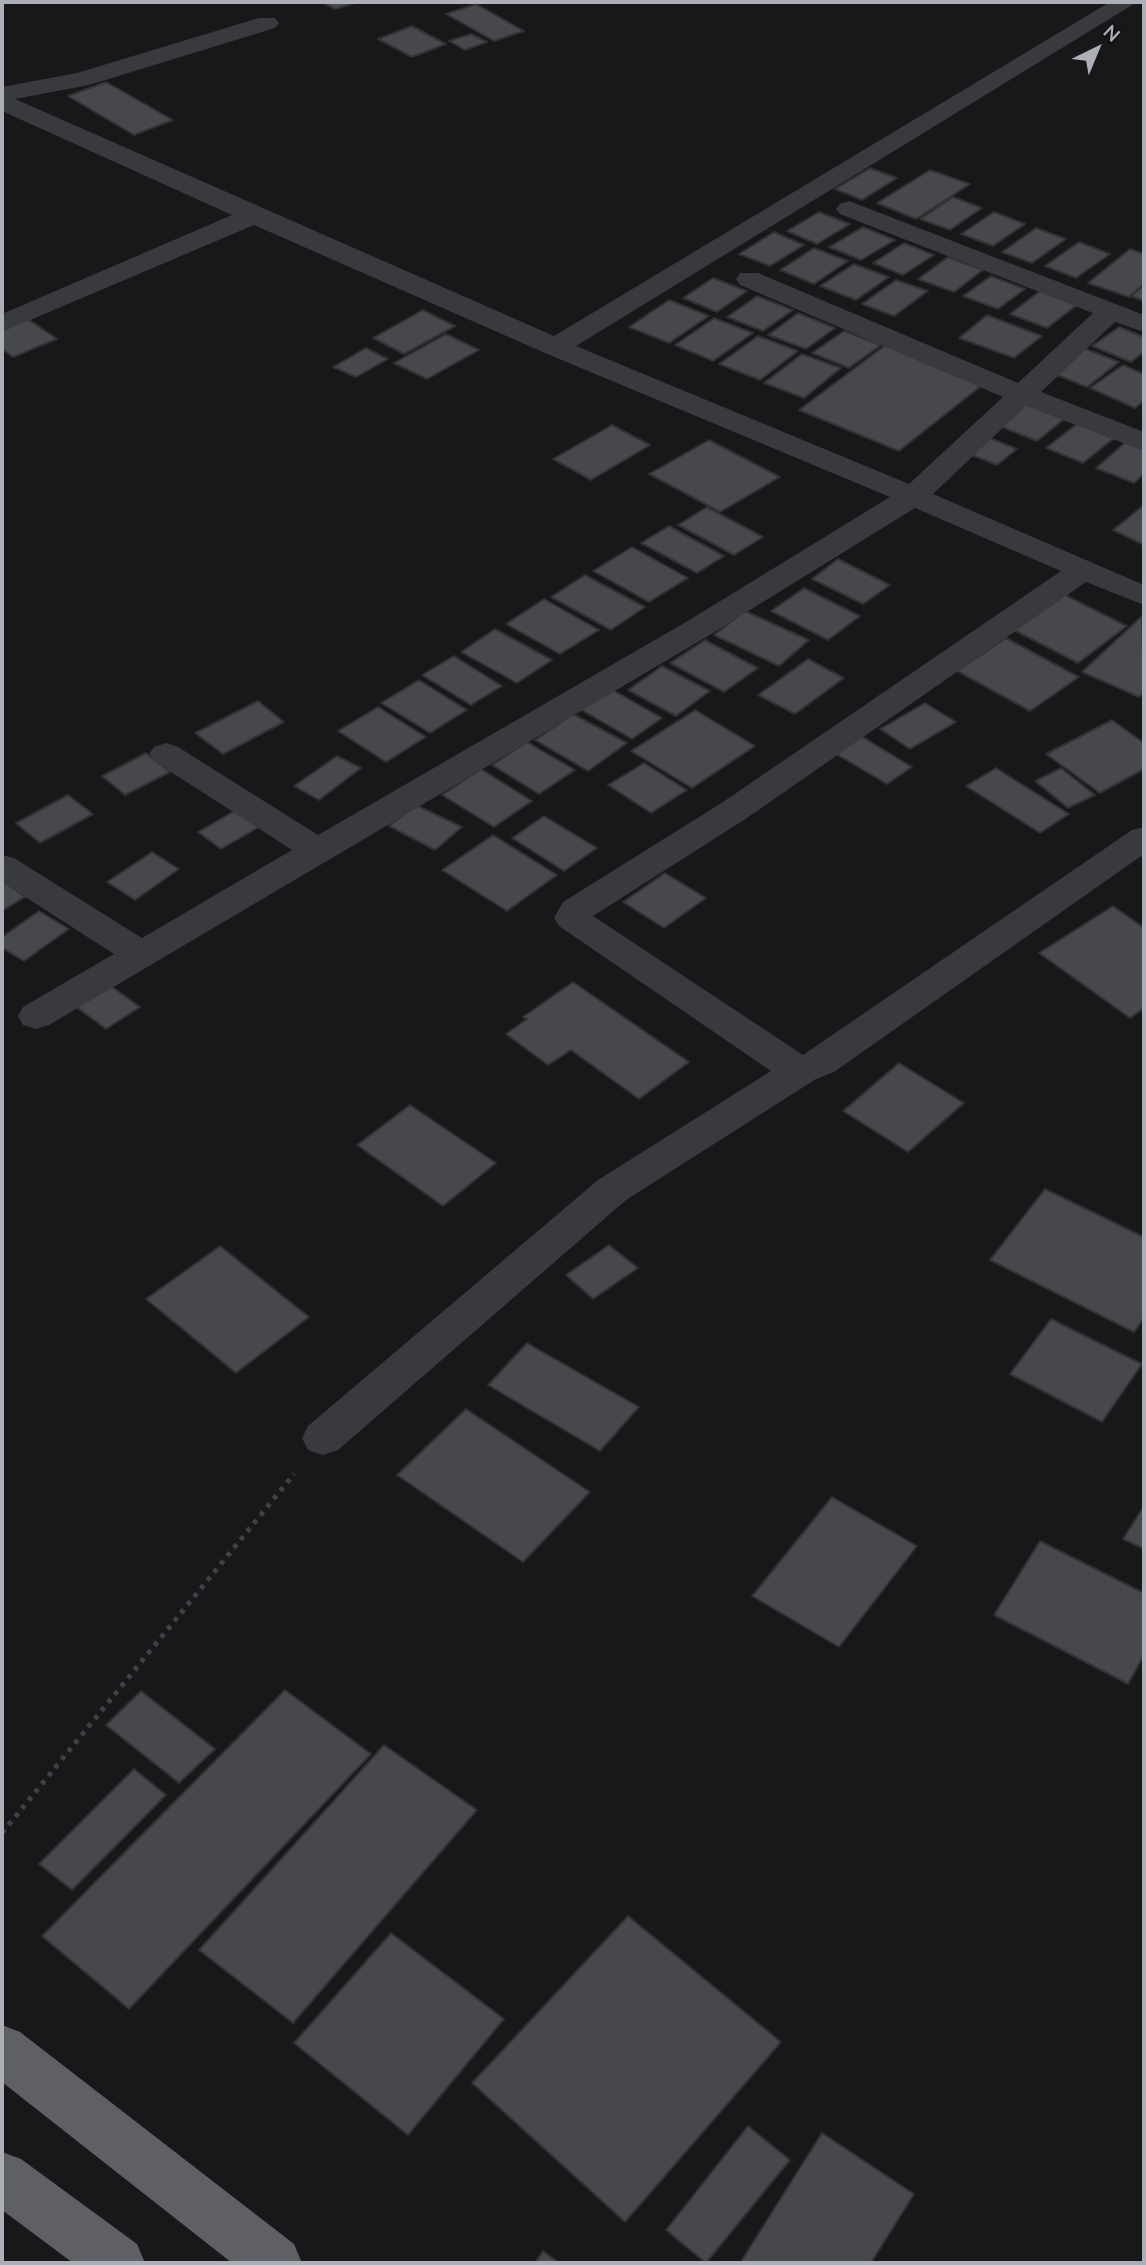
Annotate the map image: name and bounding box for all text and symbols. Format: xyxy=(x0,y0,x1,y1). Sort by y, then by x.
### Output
north arrow xyxy=(1062,14,1132,84)
text: N xyxy=(1097,19,1125,48)

